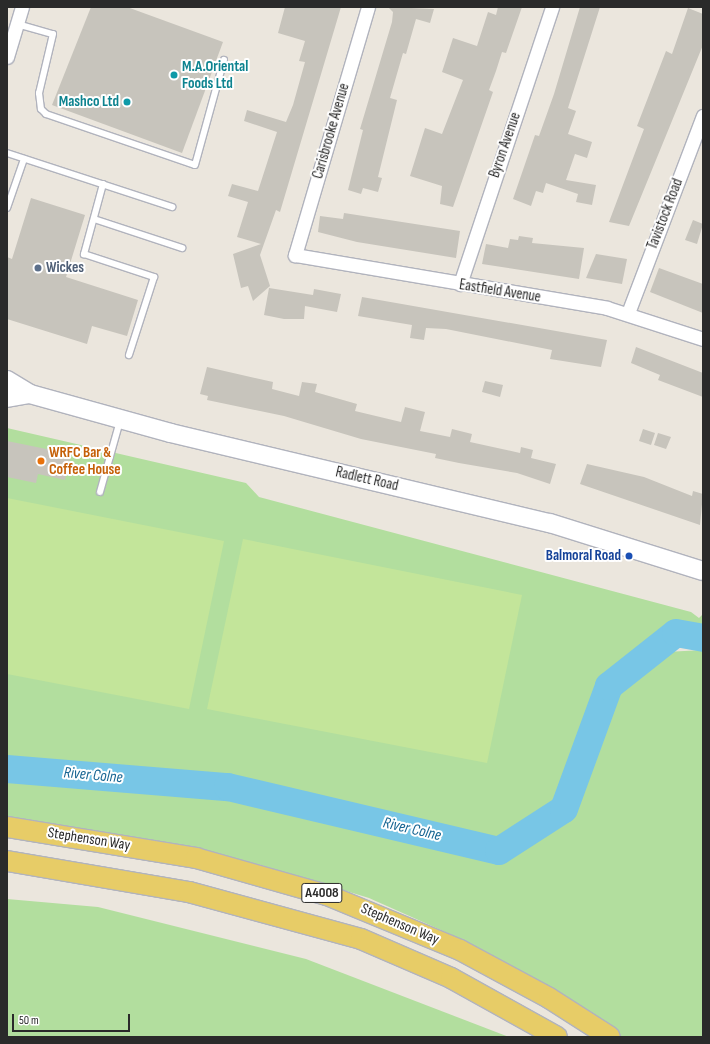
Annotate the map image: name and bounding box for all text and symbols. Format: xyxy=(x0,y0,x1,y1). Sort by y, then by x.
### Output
place label: M.A.Oriental Foods Ltd xyxy=(182,57,248,92)
marker: M.A.Oriental Foods Ltd xyxy=(169,70,179,80)
street label: Carisbrooke Avenue xyxy=(309,81,353,181)
place label: Mashco Ltd xyxy=(59,93,119,111)
marker: Mashco Ltd xyxy=(122,97,132,107)
street label: Byron Avenue xyxy=(485,110,525,180)
street label: Tavistock Road xyxy=(643,176,687,252)
place label: Wickes xyxy=(46,259,84,277)
marker: Wickes xyxy=(33,263,43,273)
street label: Eastfield Avenue xyxy=(458,276,542,306)
place label: WRFC Bar & Coffee House xyxy=(49,443,121,478)
marker: WRFC Bar & Coffee House xyxy=(36,456,46,466)
street label: Radlett Road xyxy=(334,463,400,495)
place label: Balmoral Road xyxy=(546,547,621,565)
marker: Balmoral Road xyxy=(624,551,634,561)
water label: River Colne xyxy=(63,764,123,788)
water label: River Colne xyxy=(381,814,443,846)
street label: Stephenson Way xyxy=(46,824,132,854)
road number: A4008 xyxy=(301,881,343,905)
street label: Stephenson Way xyxy=(358,899,442,949)
scale bar xyxy=(14,1006,132,1032)
text: 50 m xyxy=(19,1013,39,1028)

